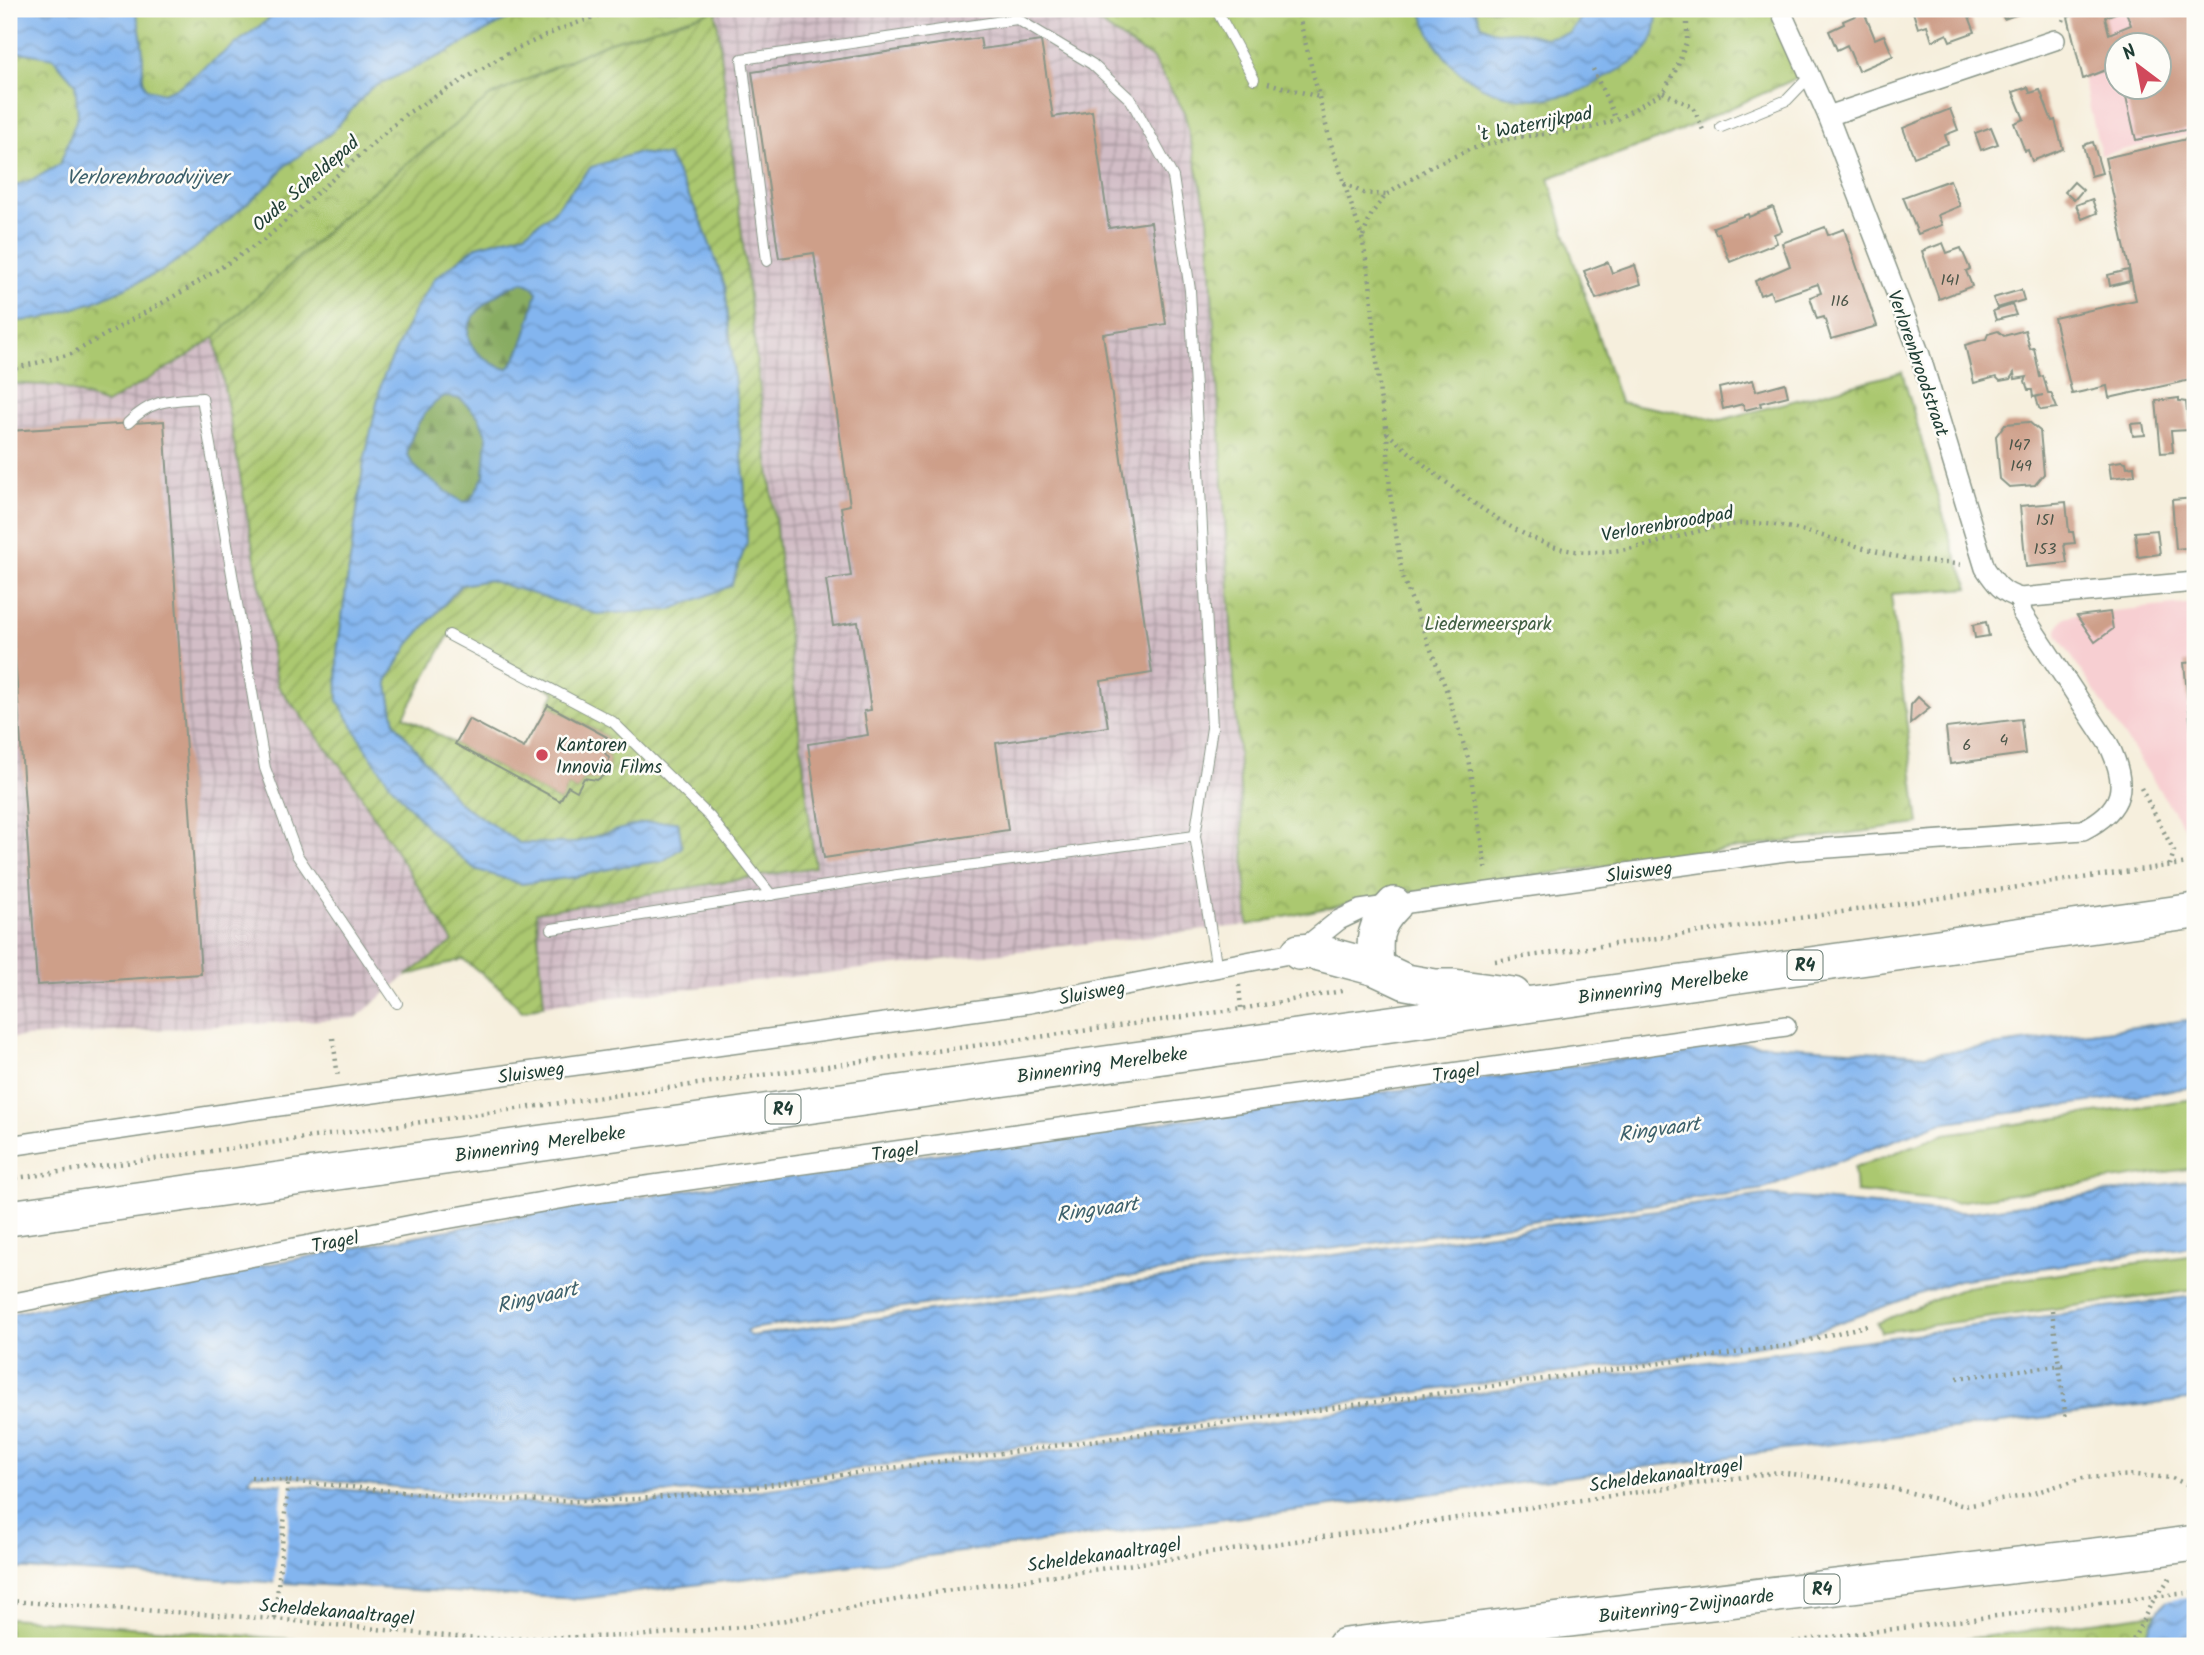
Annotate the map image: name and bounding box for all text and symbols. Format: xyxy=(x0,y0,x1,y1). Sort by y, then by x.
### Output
north arrow xyxy=(2102,32,2172,102)
text: N xyxy=(2117,37,2143,69)
street label: 't Waterrijkpad xyxy=(1476,99,1596,151)
street label: Oude Scheldepad xyxy=(246,129,367,240)
water label: Verlorenbroodvijver xyxy=(66,162,232,195)
house number: 141 xyxy=(1941,268,1959,293)
street label: Verlorenbroodstraat xyxy=(1878,286,1956,441)
house number: 116 xyxy=(1831,289,1849,314)
house number: 147 xyxy=(2008,433,2030,458)
house number: 149 xyxy=(2010,454,2032,479)
street label: Verlorenbroodpad xyxy=(1599,499,1736,551)
house number: 151 xyxy=(2036,508,2054,533)
house number: 153 xyxy=(2034,537,2056,562)
park label: Liedermeerspark xyxy=(1424,610,1552,640)
house number: 4 xyxy=(2000,728,2009,753)
place label: Kantoren Innovia Films xyxy=(556,731,662,783)
house number: 6 xyxy=(1963,733,1971,758)
marker: Kantoren Innovia Films xyxy=(534,747,550,763)
street label: Sluisweg xyxy=(1604,853,1674,892)
road number: R4 xyxy=(1787,950,1822,980)
street label: Binnenring Merelbeke xyxy=(1576,960,1751,1014)
street label: Sluisweg xyxy=(1057,973,1128,1015)
street label: Binnenring Merelbeke xyxy=(1015,1039,1190,1093)
street label: Sluisweg xyxy=(496,1054,566,1093)
street label: Tragel xyxy=(1431,1056,1482,1092)
road number: R4 xyxy=(766,1094,800,1124)
water label: Ringvaart xyxy=(1616,1108,1705,1153)
street label: Binnenring Merelbeke xyxy=(453,1118,628,1172)
street label: Tragel xyxy=(870,1135,921,1171)
water label: Ringvaart xyxy=(1054,1188,1143,1233)
street label: Tragel xyxy=(309,1224,362,1262)
water label: Ringvaart xyxy=(494,1273,584,1324)
street label: Scheldekanaaltragel xyxy=(1587,1450,1746,1502)
street label: Scheldekanaaltragel xyxy=(1025,1530,1184,1582)
road number: R4 xyxy=(1804,1574,1840,1604)
street label: Buitenring-Zwijnaarde xyxy=(1597,1581,1776,1633)
street label: Scheldekanaaltragel xyxy=(258,1591,416,1635)

